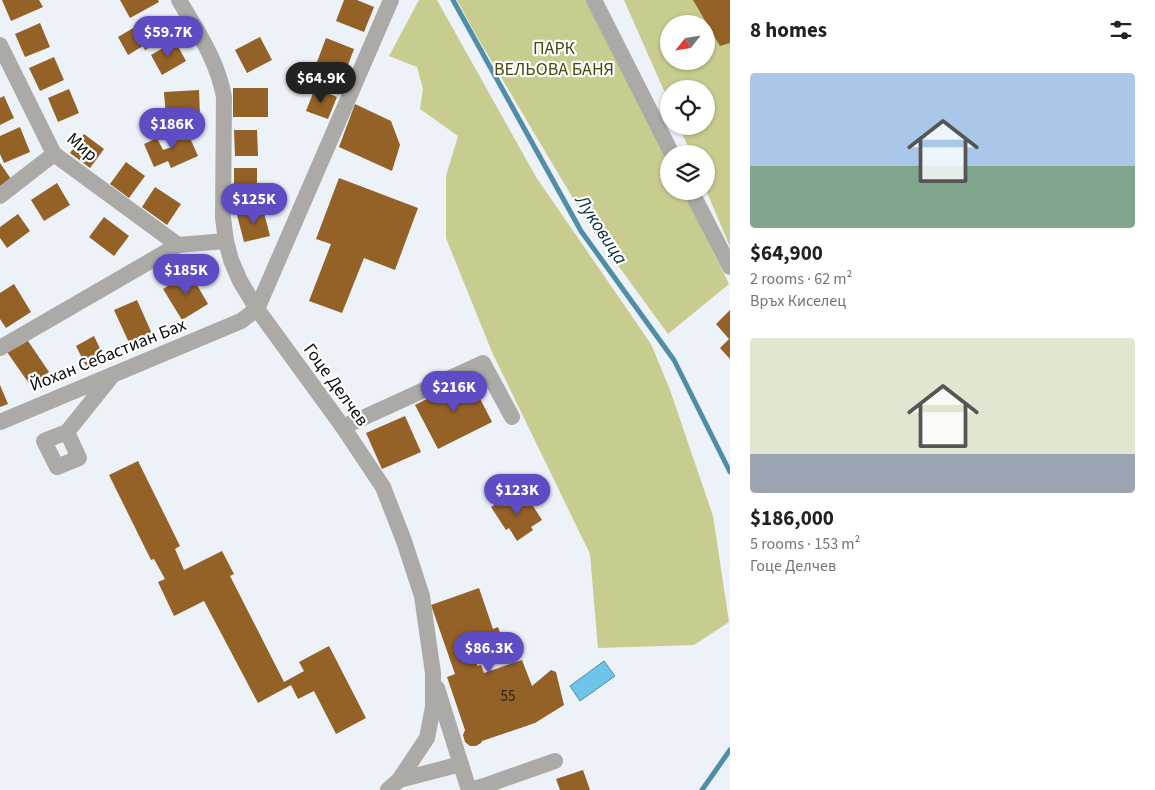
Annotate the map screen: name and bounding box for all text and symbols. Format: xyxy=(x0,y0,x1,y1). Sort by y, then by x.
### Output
pin: $59.7K xyxy=(127,15,209,58)
north arrow xyxy=(660,15,715,70)
map controls xyxy=(660,15,715,200)
text: 8 homes xyxy=(750,15,827,45)
icon: filters xyxy=(1107,16,1135,44)
text: $59.7K xyxy=(144,21,192,43)
park label: ПАРК ВЕЛЬОВА БАНЯ xyxy=(494,36,614,82)
pin: $64.9K xyxy=(280,62,362,104)
text: $64.9K xyxy=(297,67,345,89)
button: locate xyxy=(660,80,715,135)
icon: home xyxy=(898,106,988,196)
pin: $186K xyxy=(137,108,207,150)
text: $186K xyxy=(150,113,194,135)
street label: Мир xyxy=(61,127,103,167)
button: layers xyxy=(660,145,715,200)
pin: $125K xyxy=(219,182,289,225)
text: $125K xyxy=(232,188,276,210)
water label: Луковица xyxy=(568,189,634,270)
text: $64,900 xyxy=(750,238,823,268)
pin: $185K xyxy=(151,254,221,296)
text: $185K xyxy=(164,259,208,281)
text: 2 rooms · 62 m² xyxy=(750,268,852,290)
text: Връх Киселец xyxy=(750,290,846,312)
street label: Йохан Себастиан Бах xyxy=(26,312,190,398)
street label: Гоце Делчев xyxy=(297,338,375,432)
pin: $216K xyxy=(419,370,489,413)
icon: home xyxy=(898,371,988,461)
text: $216K xyxy=(432,376,476,398)
pin: $123K xyxy=(482,474,552,516)
text: $123K xyxy=(495,479,539,501)
text: $186,000 xyxy=(750,503,834,533)
text: 5 rooms · 153 m² xyxy=(750,533,860,555)
text: Гоце Делчев xyxy=(750,555,836,577)
pin: $86.3K xyxy=(448,632,530,674)
text: $86.3K xyxy=(465,637,513,659)
house number: 55 xyxy=(501,686,515,707)

